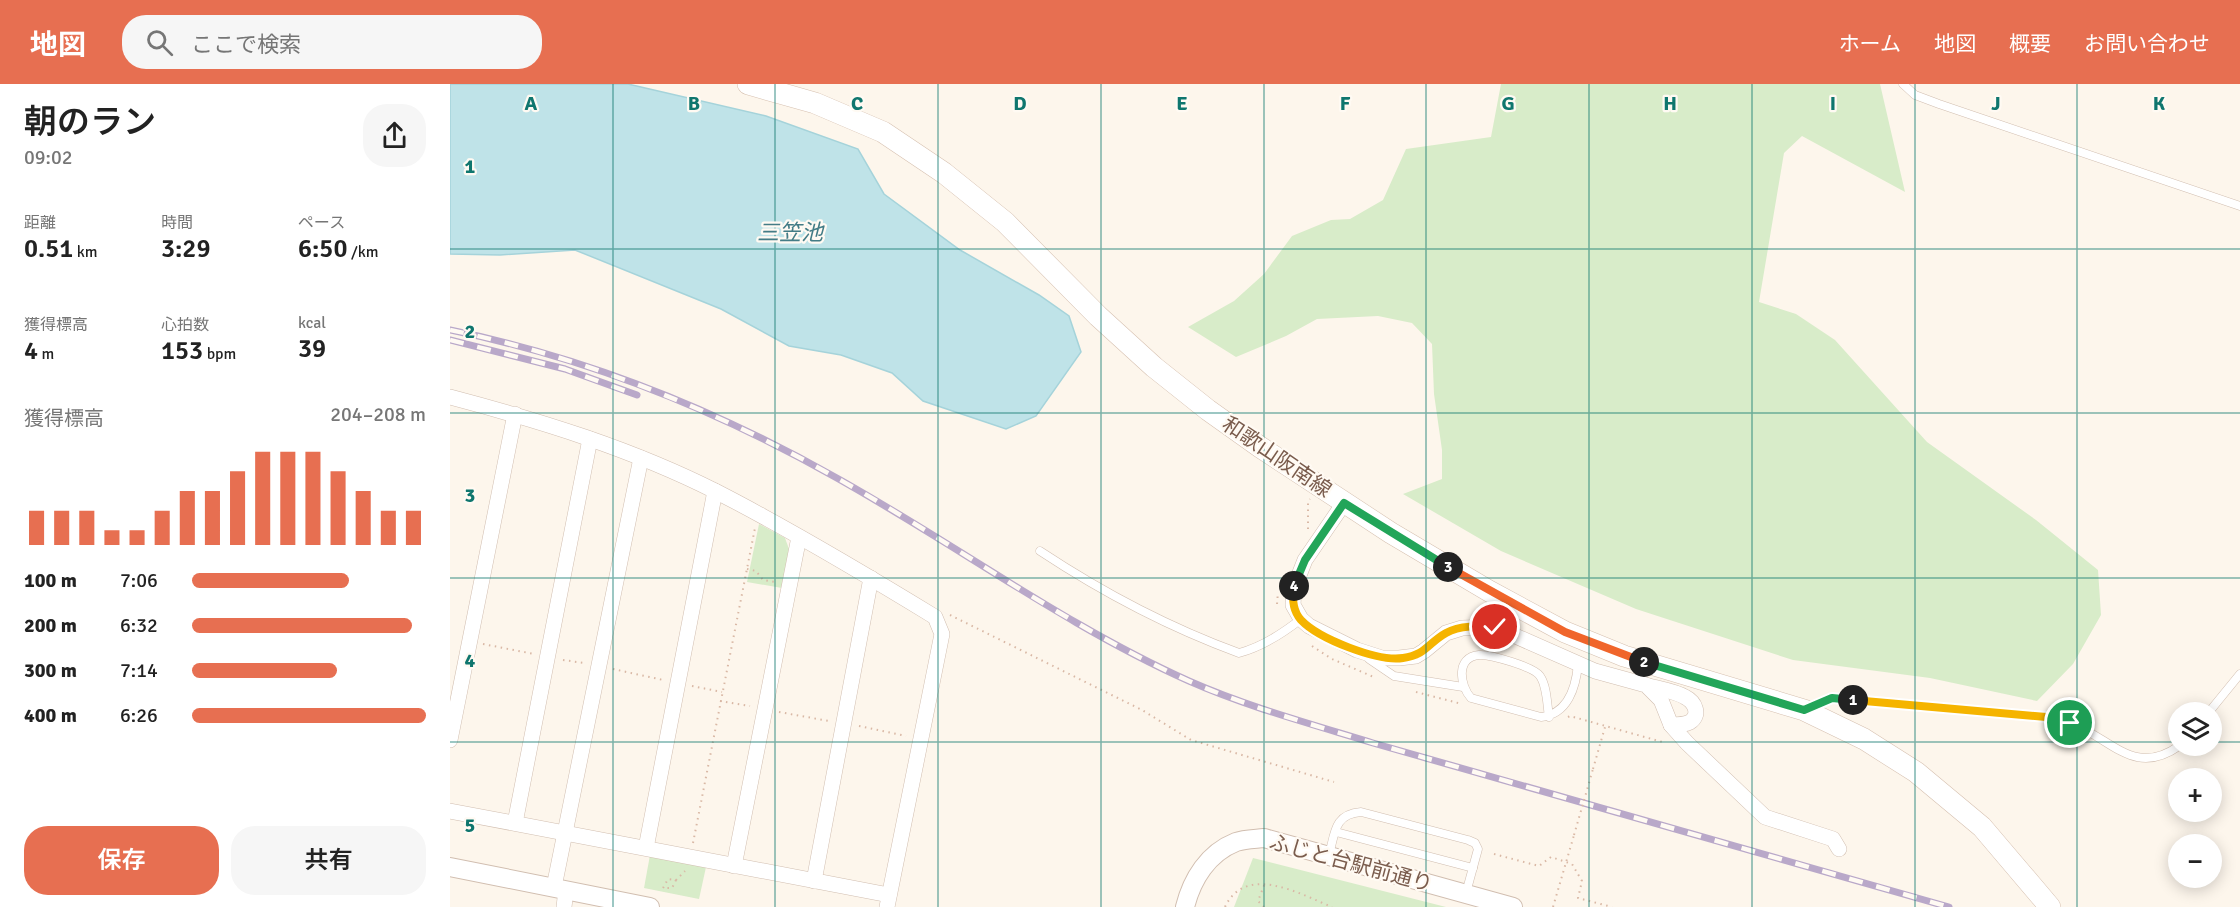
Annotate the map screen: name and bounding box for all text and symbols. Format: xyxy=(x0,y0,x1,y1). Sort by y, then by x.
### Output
search box xyxy=(122,15,542,69)
icon: search xyxy=(143,26,176,59)
text: 地図 xyxy=(30,28,86,62)
text: ここで検索 xyxy=(191,31,301,58)
text: ホーム xyxy=(1839,31,1901,57)
text: 地図 xyxy=(1934,31,1976,57)
text: 概要 xyxy=(2009,31,2051,57)
text: お問い合わせ xyxy=(2084,31,2210,57)
text: A xyxy=(525,91,538,116)
text: B xyxy=(688,91,700,116)
text: C xyxy=(851,91,863,116)
text: D xyxy=(1013,91,1027,116)
text: E xyxy=(1176,91,1188,116)
text: F xyxy=(1340,91,1351,116)
text: G xyxy=(1501,91,1515,116)
text: H xyxy=(1663,91,1677,116)
text: I xyxy=(1830,91,1836,116)
text: J xyxy=(1991,91,2001,116)
text: K xyxy=(2153,91,2166,116)
text: 朝のラン xyxy=(24,102,156,143)
button: share xyxy=(363,104,426,167)
text: 09:02 xyxy=(24,145,73,170)
text: 1 xyxy=(465,154,476,179)
text: 距離 xyxy=(24,213,56,233)
text: 時間 xyxy=(161,213,193,233)
text: ペース xyxy=(298,213,345,233)
water label: 三笠池 xyxy=(757,219,825,246)
text: 0.51 xyxy=(24,233,73,265)
text: 3:29 xyxy=(161,233,210,265)
text: 6:50 xyxy=(298,233,347,265)
text: km xyxy=(73,242,98,262)
text: /km xyxy=(347,242,379,262)
text: kcal xyxy=(298,313,326,333)
text: 獲得標高 xyxy=(24,315,88,335)
text: 心拍数 xyxy=(161,315,209,335)
text: 2 xyxy=(465,319,475,344)
text: 39 xyxy=(298,333,326,365)
text: 4 xyxy=(24,335,38,367)
text: 153 xyxy=(161,335,203,367)
text: m xyxy=(38,344,54,364)
text: bpm xyxy=(203,344,236,364)
text: 204–208 m xyxy=(330,402,426,427)
text: 獲得標高 xyxy=(24,406,104,431)
street label: 和歌山阪南線 xyxy=(1218,411,1336,503)
text: 3 xyxy=(465,483,475,508)
pin: 3 xyxy=(1433,552,1463,582)
text: 3 xyxy=(1444,557,1452,577)
text: 100 m xyxy=(24,568,77,593)
text: 7:06 xyxy=(120,568,158,593)
pin: 4 xyxy=(1279,571,1309,601)
text: 4 xyxy=(1290,576,1298,596)
pin xyxy=(1469,601,1520,652)
icon: check xyxy=(1478,610,1511,643)
text: 200 m xyxy=(24,613,77,638)
text: 6:32 xyxy=(120,613,158,638)
pin: 2 xyxy=(1629,647,1659,677)
text: 4 xyxy=(465,648,476,673)
text: 2 xyxy=(1640,652,1648,672)
text: 300 m xyxy=(24,658,77,683)
text: 7:14 xyxy=(120,658,158,683)
pin: 1 xyxy=(1838,685,1868,715)
text: 1 xyxy=(1849,690,1857,710)
pin xyxy=(2044,697,2095,748)
map controls xyxy=(2168,702,2222,888)
button: layers xyxy=(2168,702,2222,756)
text: 400 m xyxy=(24,703,77,728)
text: 6:26 xyxy=(120,703,158,728)
icon: arrive xyxy=(2053,706,2086,739)
button: + xyxy=(2168,768,2222,822)
text: 5 xyxy=(465,813,475,838)
button: 保存 xyxy=(24,826,219,895)
button: 共有 xyxy=(231,826,426,895)
street label: ふじと台駅前通り xyxy=(1266,829,1436,897)
button: − xyxy=(2168,834,2222,888)

